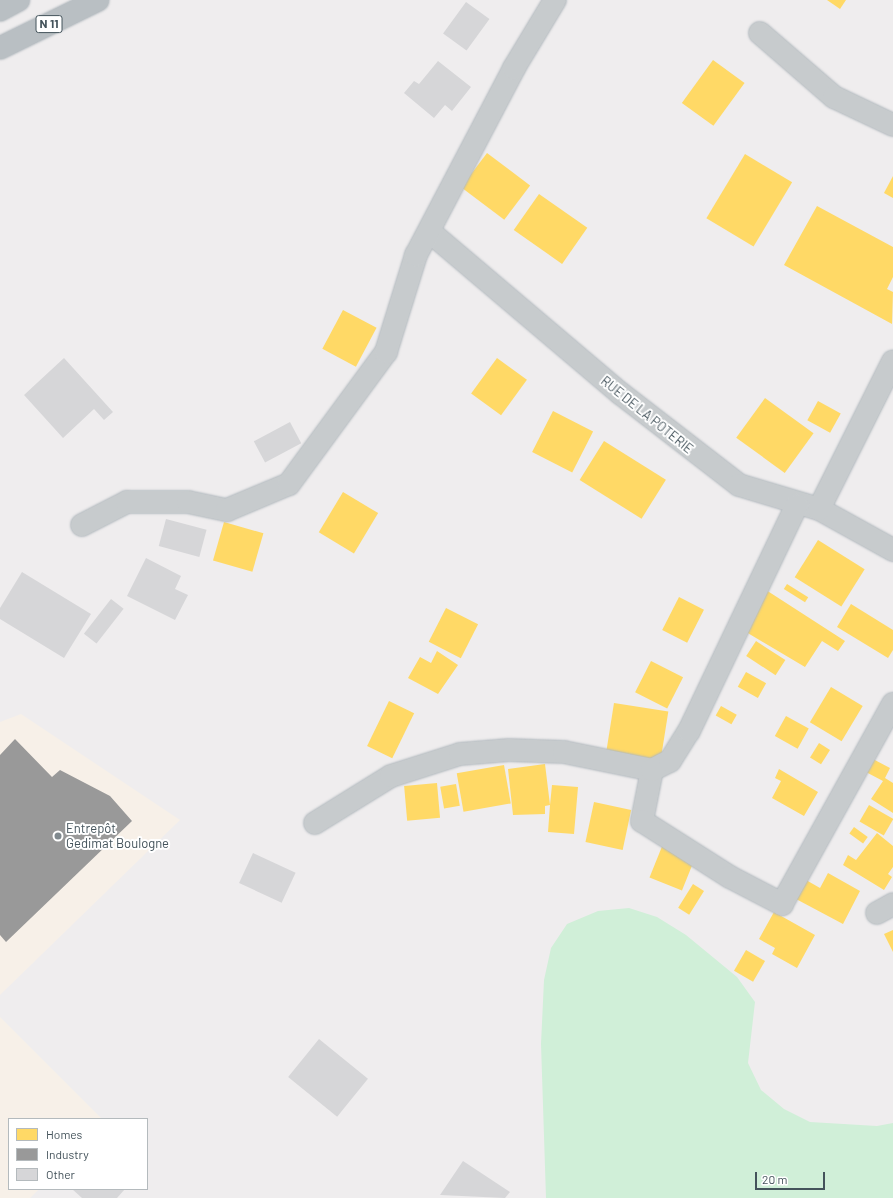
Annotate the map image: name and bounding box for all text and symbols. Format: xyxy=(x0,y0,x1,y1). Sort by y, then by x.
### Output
road number: N 11 xyxy=(35,14,63,34)
street label: RUE DE LA POTERIE xyxy=(598,373,696,457)
place label: Entrepôt Gedimat Boulogne xyxy=(66,821,169,852)
marker: Entrepôt Gedimat Boulogne xyxy=(53,831,63,841)
legend xyxy=(8,1118,148,1190)
text: Homes xyxy=(46,1127,82,1141)
text: Industry xyxy=(46,1147,89,1161)
scale bar xyxy=(757,1164,827,1190)
text: Other xyxy=(46,1167,75,1181)
text: 20 m xyxy=(762,1172,788,1186)

